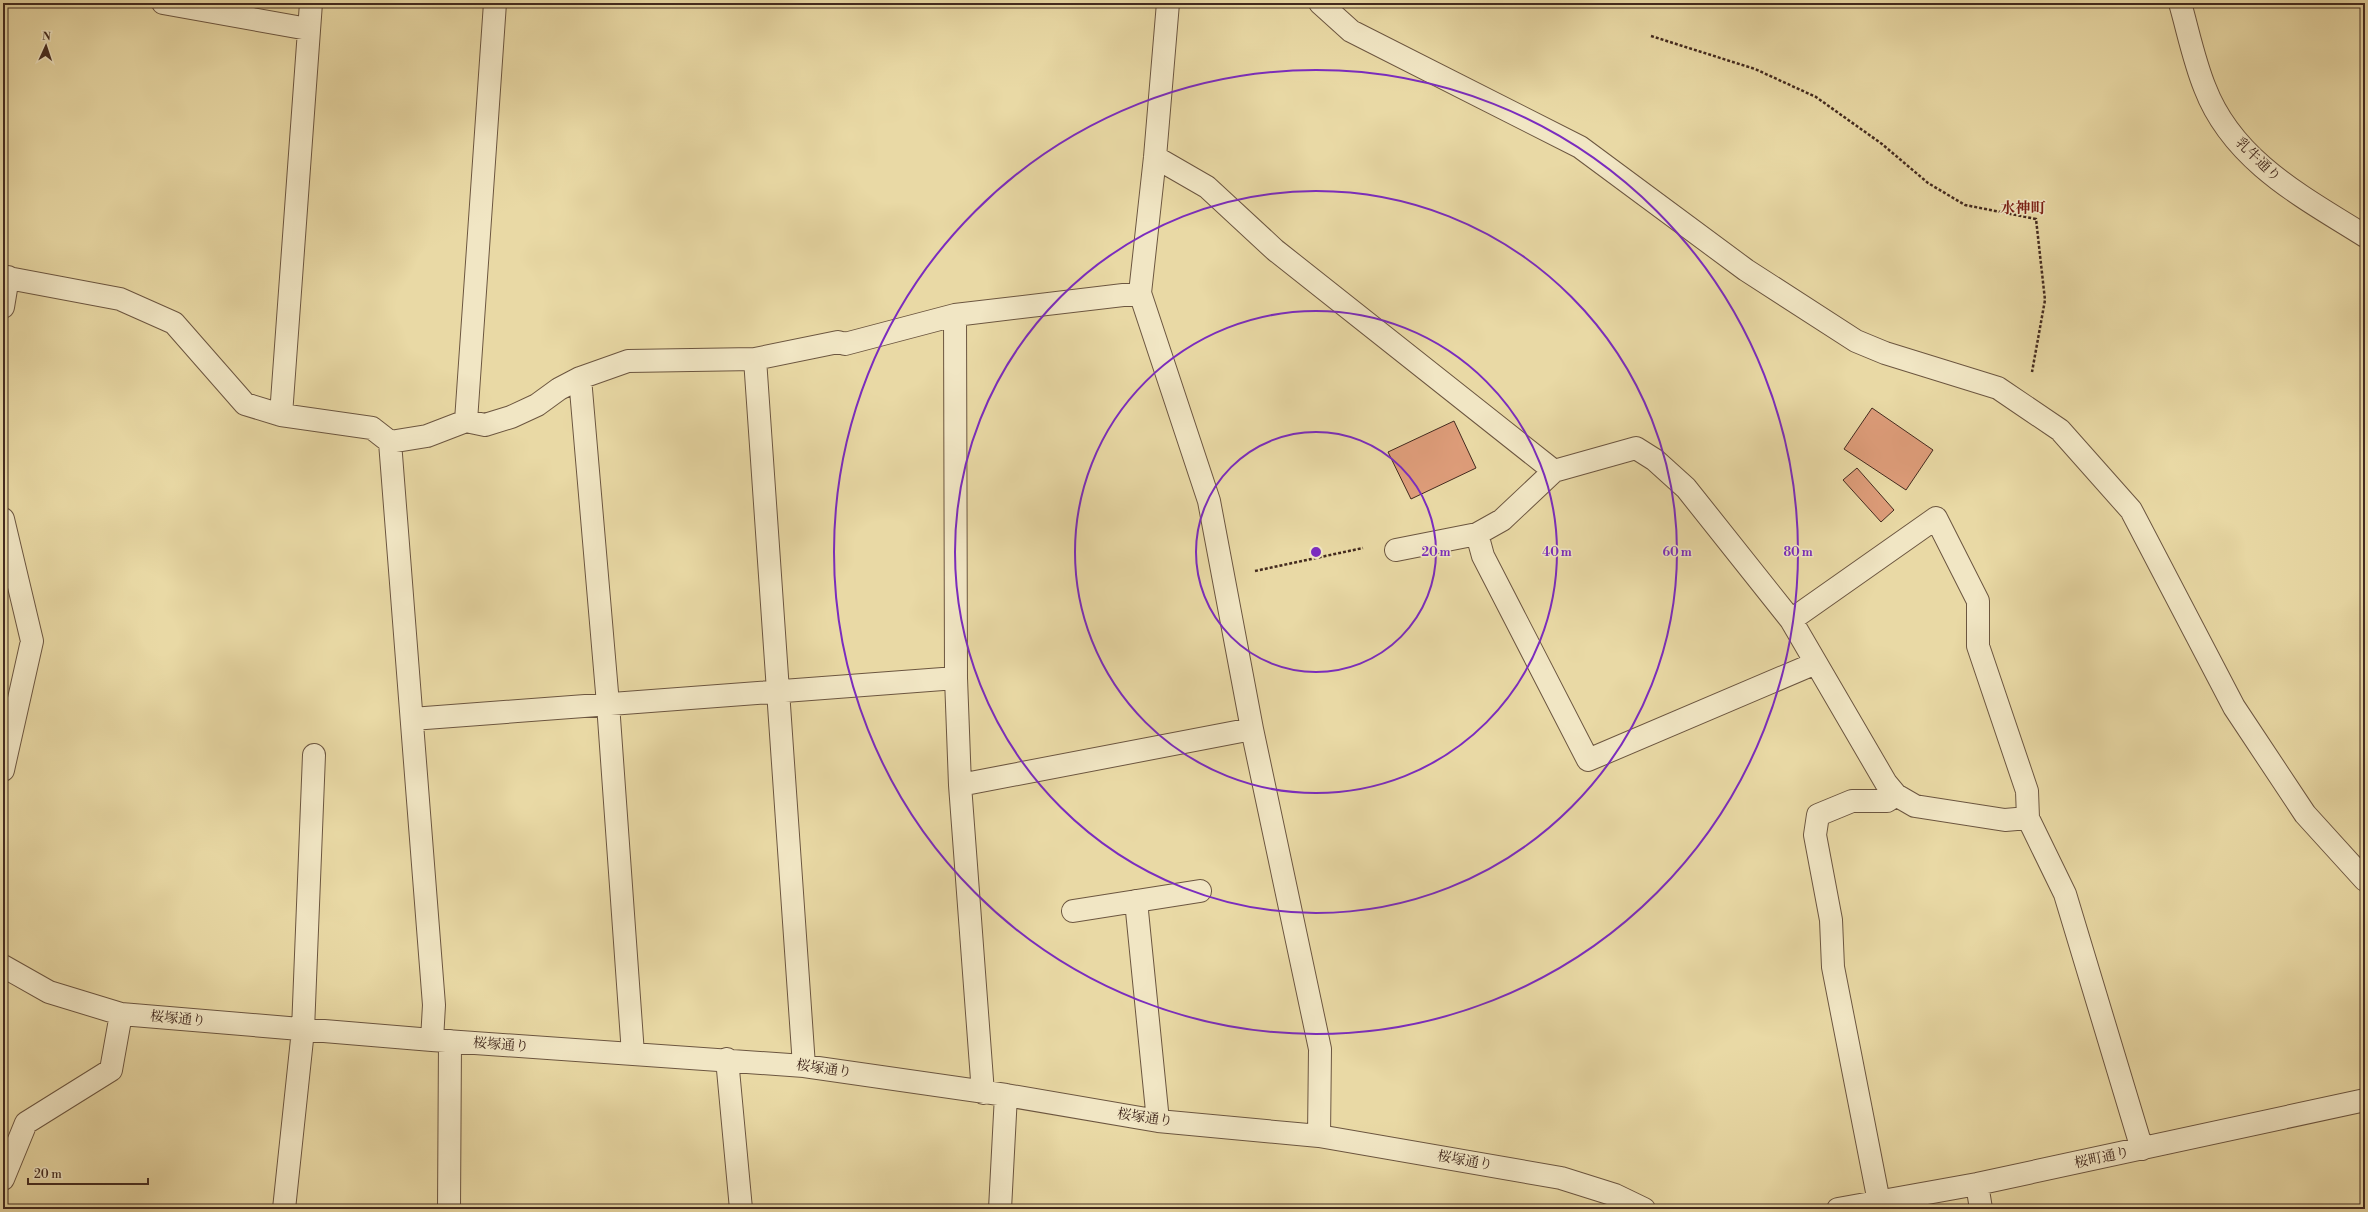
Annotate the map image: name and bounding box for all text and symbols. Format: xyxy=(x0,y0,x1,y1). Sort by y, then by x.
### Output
north arrow xyxy=(26,26,66,66)
text: N xyxy=(42,30,51,44)
street label: 乳牛通り xyxy=(2232,134,2284,186)
district label: 水神町 xyxy=(2000,199,2046,218)
centre of rings xyxy=(1309,545,1323,559)
text: 20 m xyxy=(1421,545,1451,560)
text: 40 m xyxy=(1542,545,1572,560)
text: 60 m xyxy=(1662,545,1692,560)
text: 80 m xyxy=(1783,545,1813,560)
street label: 桜塚通り xyxy=(149,1008,207,1030)
street label: 桜塚通り xyxy=(472,1034,530,1056)
street label: 桜塚通り xyxy=(795,1056,853,1082)
street label: 桜塚通り xyxy=(1116,1105,1174,1131)
street label: 桜町通り xyxy=(2073,1143,2131,1173)
street label: 桜塚通り xyxy=(1436,1147,1494,1175)
scale bar xyxy=(28,1160,148,1186)
text: 20 m xyxy=(34,1167,62,1182)

